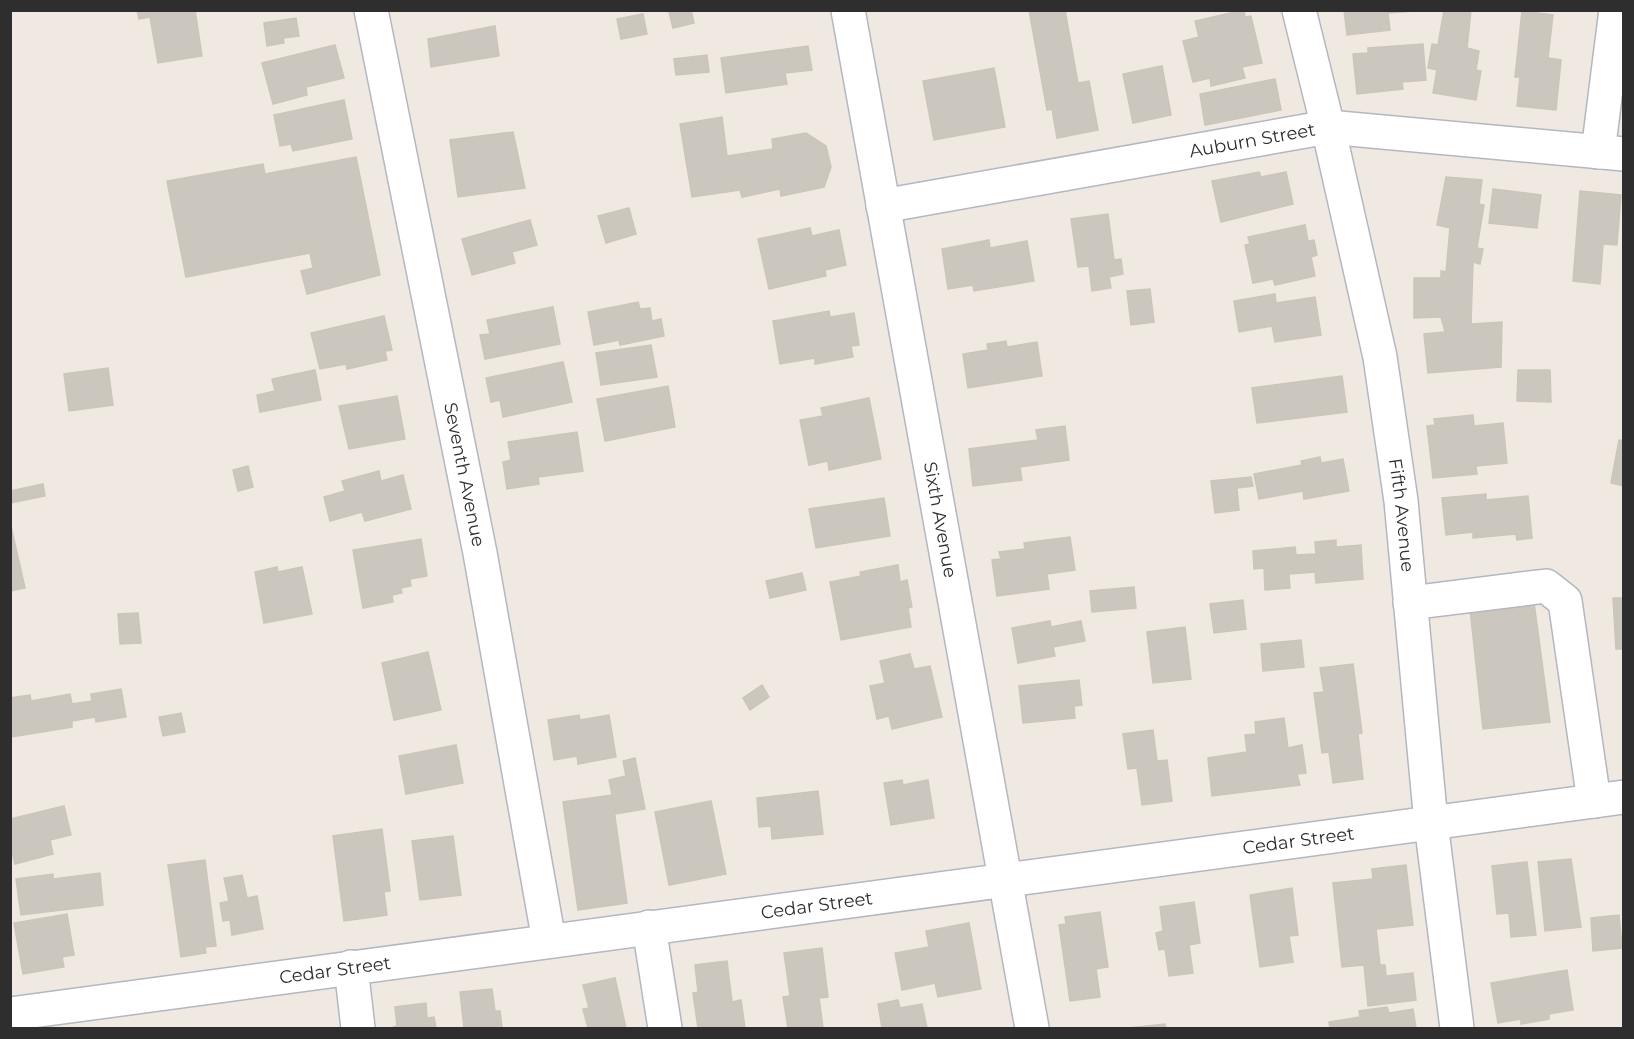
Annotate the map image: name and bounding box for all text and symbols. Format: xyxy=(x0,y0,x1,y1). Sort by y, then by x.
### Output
street label: Auburn Street xyxy=(1187,118,1317,162)
street label: Seventh Avenue xyxy=(439,401,490,549)
street label: Fifth Avenue xyxy=(1384,457,1419,573)
street label: Sixth Avenue xyxy=(919,460,961,580)
street label: Cedar Street xyxy=(1241,822,1356,859)
street label: Cedar Street xyxy=(760,887,874,924)
street label: Cedar Street xyxy=(278,952,392,989)

